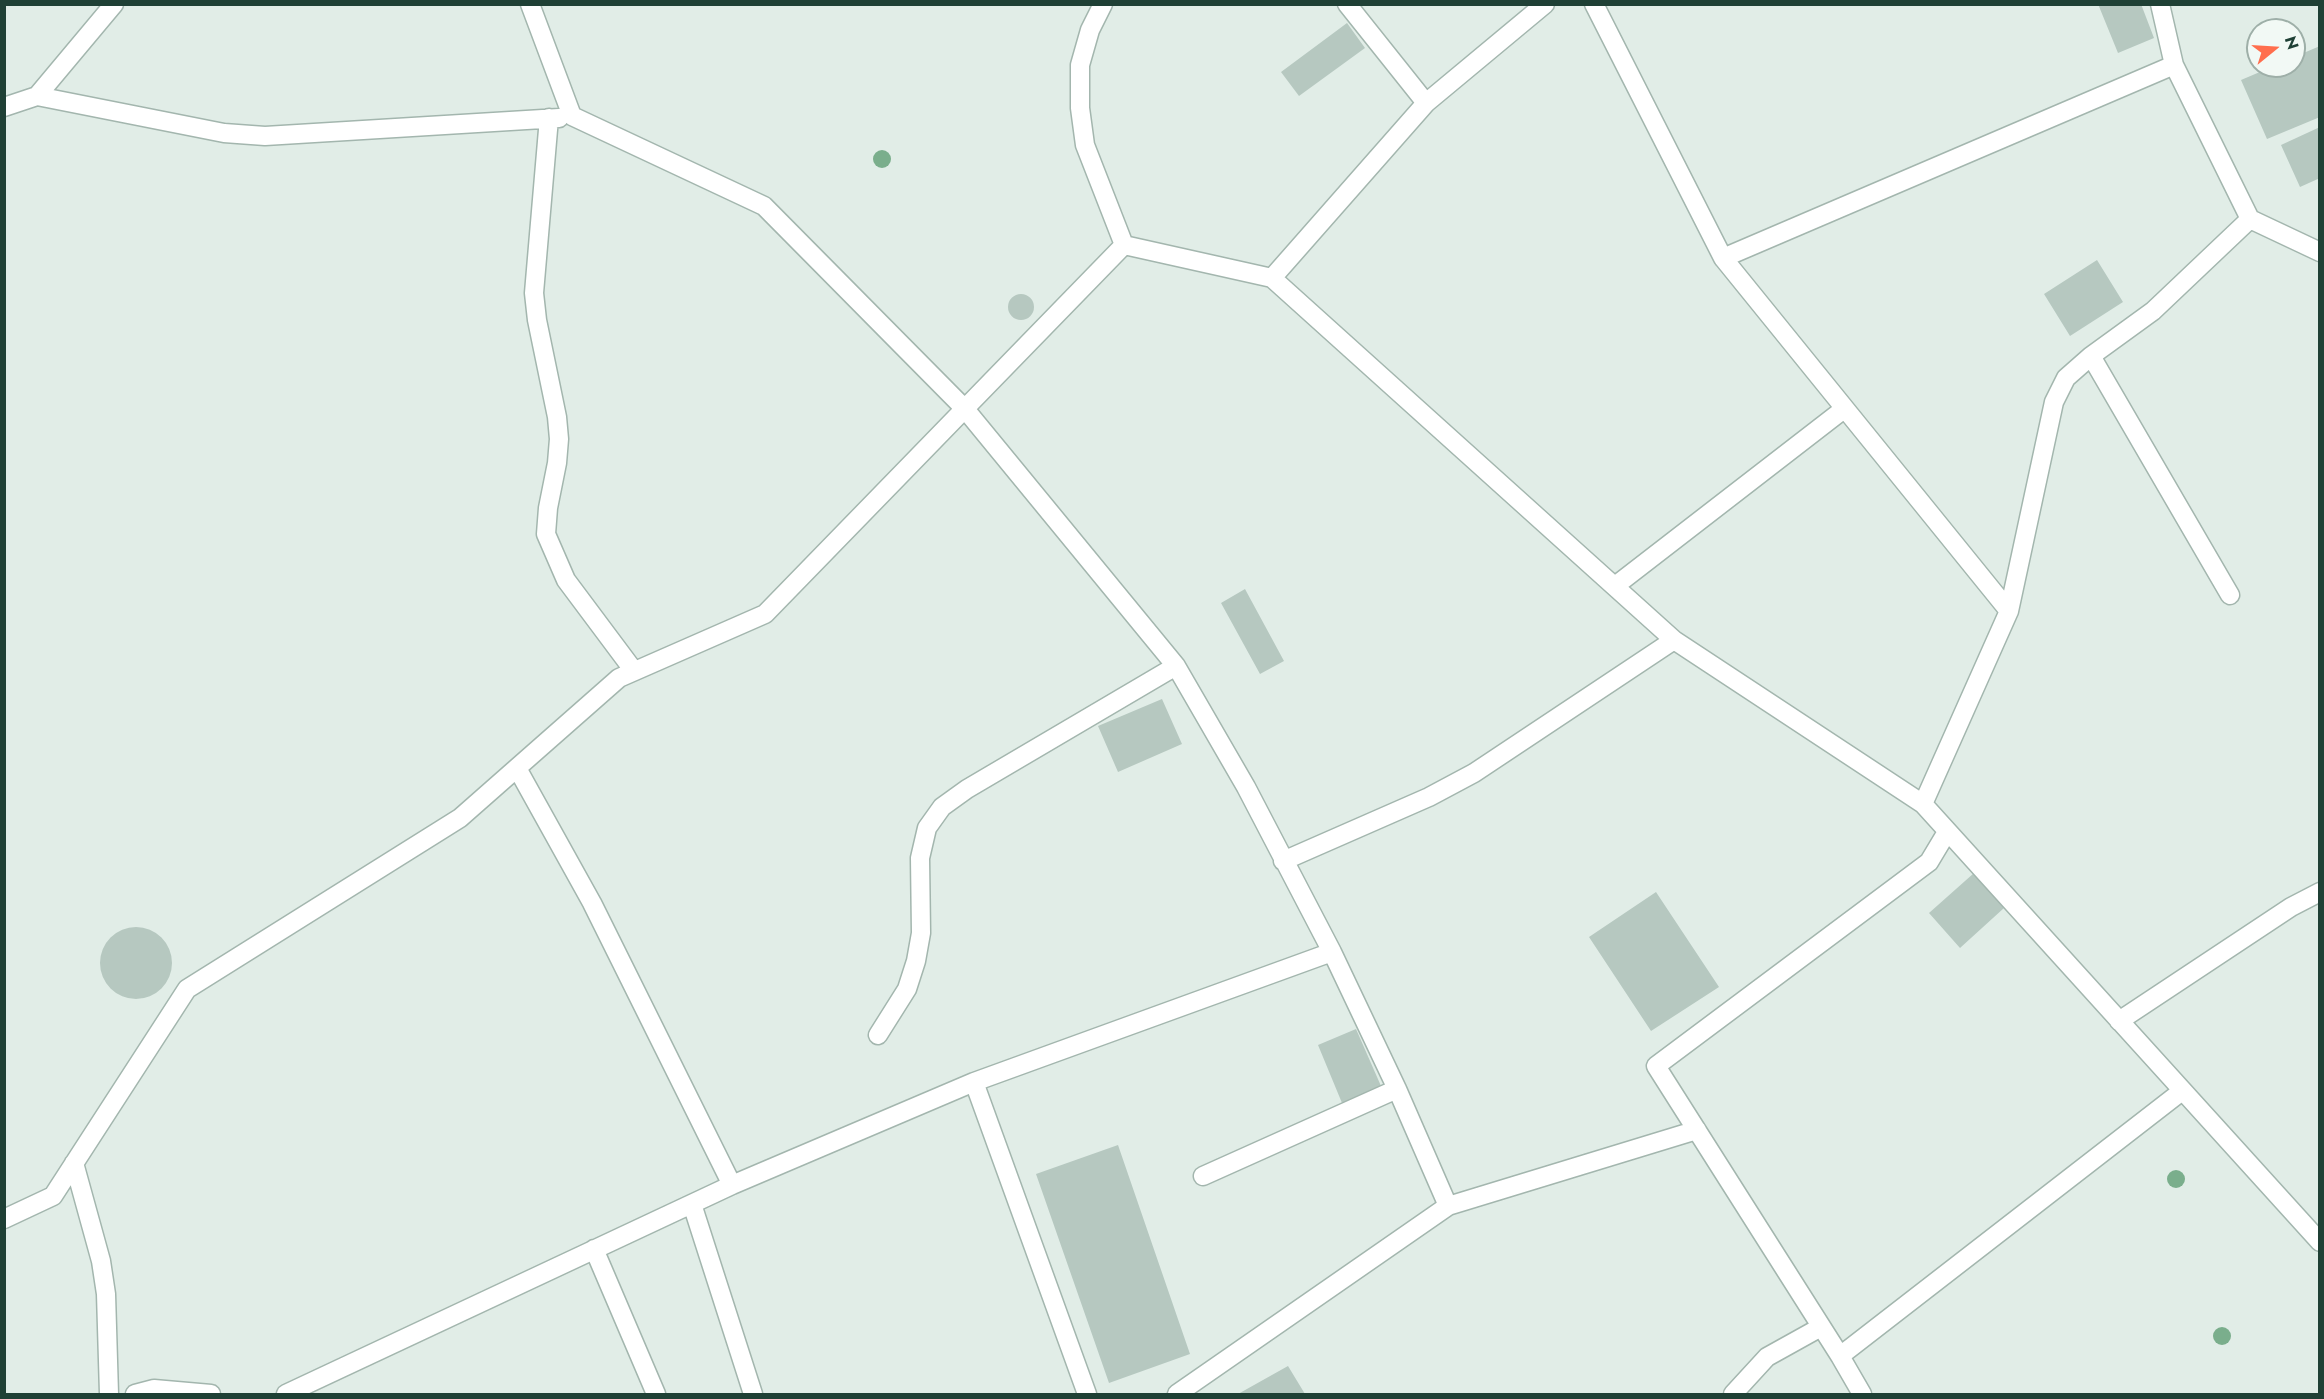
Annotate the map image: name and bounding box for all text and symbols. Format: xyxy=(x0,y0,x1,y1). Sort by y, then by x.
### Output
north arrow xyxy=(2246,18,2306,78)
text: N xyxy=(2279,33,2305,53)

